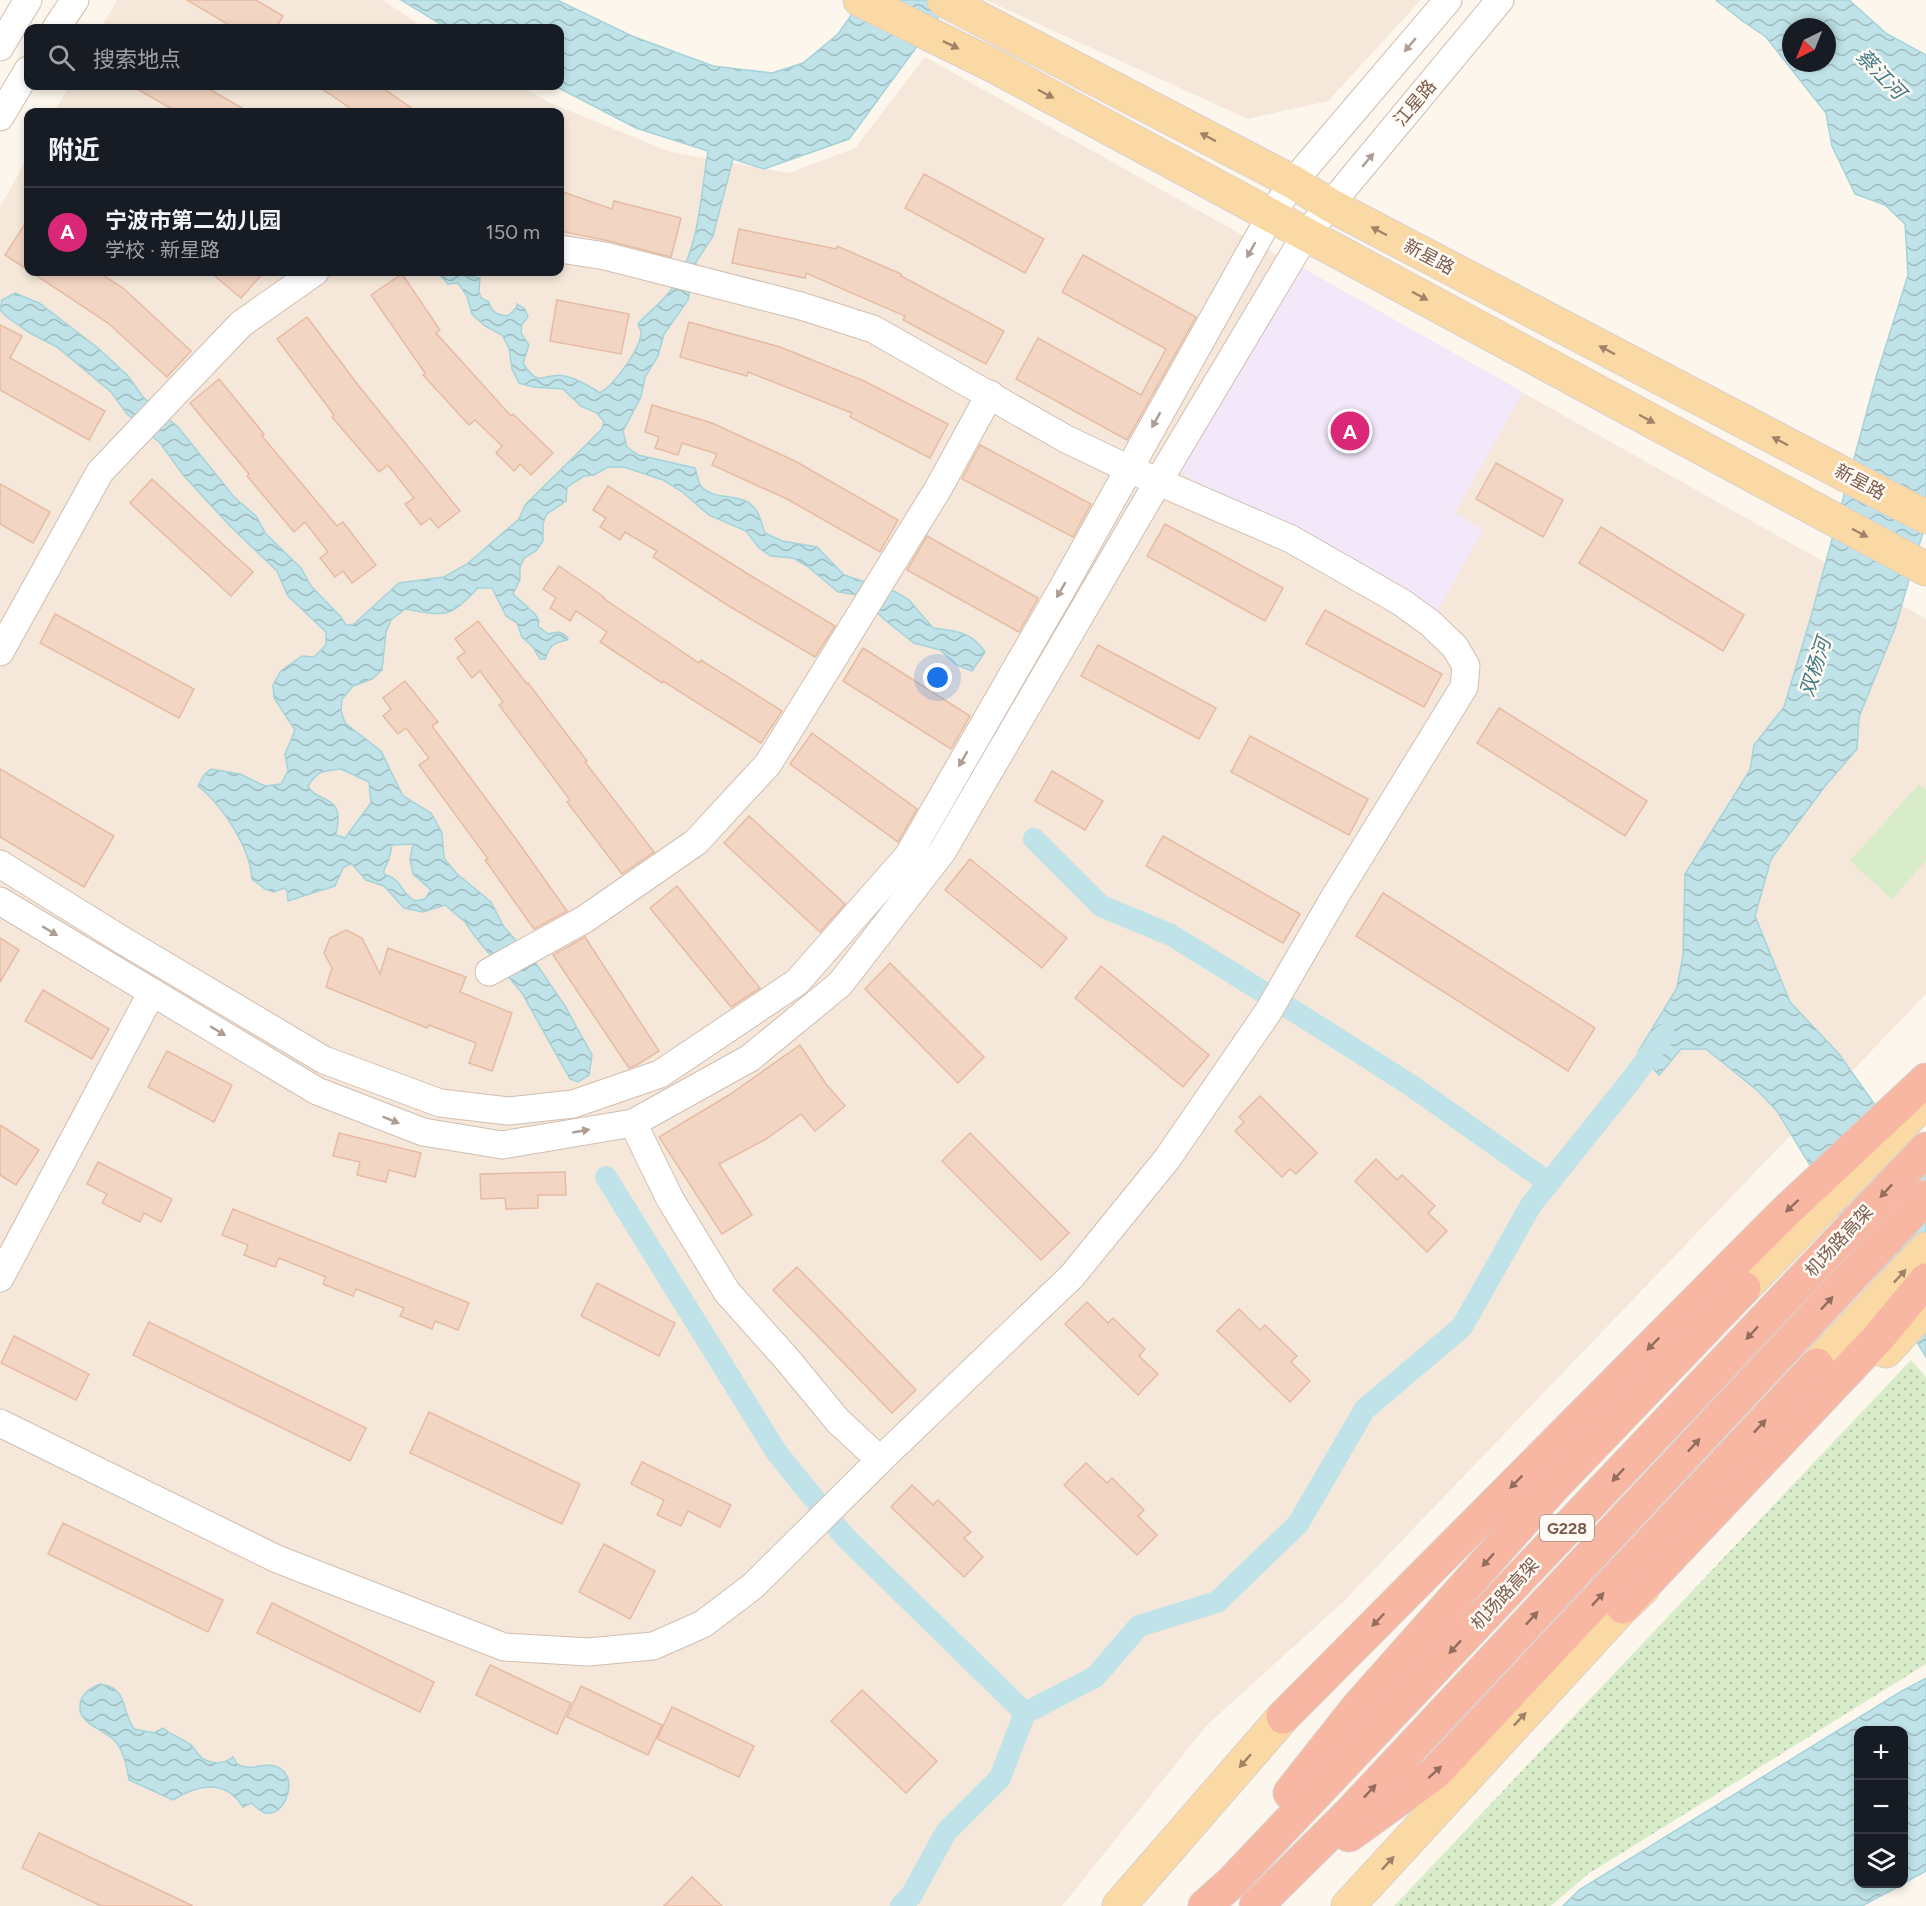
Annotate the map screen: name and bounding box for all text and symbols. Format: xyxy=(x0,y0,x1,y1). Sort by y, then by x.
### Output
north arrow xyxy=(1782,18,1836,72)
search box xyxy=(24,24,564,90)
one-way arrow xyxy=(1403,37,1416,53)
one-way arrow xyxy=(942,40,959,49)
icon: search xyxy=(45,41,78,74)
water label: 蔡江河 xyxy=(1852,44,1913,107)
text: 搜索地点 xyxy=(93,46,181,73)
street label: 江星路 xyxy=(1389,75,1441,131)
one-way arrow xyxy=(1037,89,1054,99)
one-way arrow xyxy=(1199,132,1216,142)
text: 附近 xyxy=(48,134,100,166)
one-way arrow xyxy=(1361,152,1374,168)
text: 宁波市第二幼儿园 xyxy=(105,207,281,234)
text: A xyxy=(60,220,75,244)
text: 150 m xyxy=(485,220,540,244)
one-way arrow xyxy=(1370,226,1387,236)
street label: 新星路 xyxy=(1400,235,1458,279)
text: 学校 · 新星路 xyxy=(105,238,220,262)
one-way arrow xyxy=(1246,242,1256,259)
one-way arrow xyxy=(1412,291,1429,301)
one-way arrow xyxy=(1599,345,1616,355)
pin: A xyxy=(1330,408,1370,454)
one-way arrow xyxy=(1151,412,1161,429)
one-way arrow xyxy=(1639,414,1656,424)
one-way arrow xyxy=(1771,436,1789,446)
street label: 新星路 xyxy=(1831,460,1889,504)
one-way arrow xyxy=(1851,528,1868,538)
one-way arrow xyxy=(1056,582,1066,599)
water label: 双杨河 xyxy=(1794,631,1837,699)
your location xyxy=(923,663,952,692)
one-way arrow xyxy=(958,751,969,767)
one-way arrow xyxy=(42,926,58,937)
one-way arrow xyxy=(210,1026,226,1037)
one-way arrow xyxy=(382,1115,400,1125)
one-way arrow xyxy=(572,1127,591,1136)
one-way arrow xyxy=(1879,1184,1893,1199)
one-way arrow xyxy=(1784,1199,1799,1213)
street label: 机场路高架 xyxy=(1800,1201,1878,1281)
one-way arrow xyxy=(1893,1269,1907,1283)
one-way arrow xyxy=(1820,1296,1833,1311)
one-way arrow xyxy=(1746,1325,1759,1340)
one-way arrow xyxy=(1647,1336,1661,1350)
one-way arrow xyxy=(1753,1419,1767,1434)
one-way arrow xyxy=(1687,1438,1701,1453)
one-way arrow xyxy=(1611,1467,1625,1481)
one-way arrow xyxy=(1509,1474,1523,1488)
road number: G228 xyxy=(1540,1515,1594,1541)
one-way arrow xyxy=(1481,1553,1495,1568)
street label: 机场路高架 xyxy=(1466,1554,1544,1634)
one-way arrow xyxy=(1591,1592,1605,1607)
one-way arrow xyxy=(1525,1611,1539,1626)
one-way arrow xyxy=(1371,1612,1385,1626)
one-way arrow xyxy=(1448,1639,1462,1654)
one-way arrow xyxy=(1513,1712,1527,1727)
map controls xyxy=(1854,1726,1908,1888)
button: + xyxy=(1854,1726,1908,1780)
one-way arrow xyxy=(1238,1753,1251,1769)
one-way arrow xyxy=(1428,1765,1443,1779)
button: − xyxy=(1854,1780,1908,1834)
one-way arrow xyxy=(1363,1784,1376,1799)
button: layers xyxy=(1854,1834,1908,1888)
one-way arrow xyxy=(1381,1856,1394,1871)

